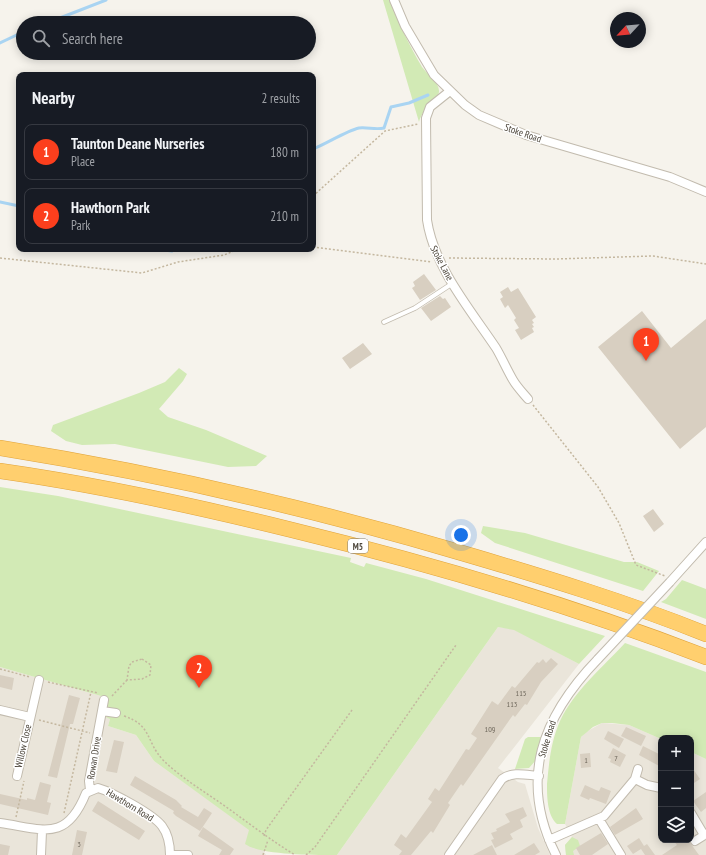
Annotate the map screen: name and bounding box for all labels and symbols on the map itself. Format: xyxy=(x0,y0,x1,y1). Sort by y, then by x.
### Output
north arrow xyxy=(610,12,646,48)
street label: Stoke Road xyxy=(503,121,543,145)
street label: Stoke Lane xyxy=(427,243,457,283)
pin: 1 xyxy=(633,328,659,361)
your location xyxy=(451,525,471,545)
road number: M5 xyxy=(348,539,368,553)
pin: 2 xyxy=(186,655,212,688)
house number: 115 xyxy=(516,688,526,698)
house number: 113 xyxy=(507,699,518,709)
street label: Stoke Road xyxy=(535,719,559,759)
street label: Willow Close xyxy=(12,723,34,769)
house number: 109 xyxy=(485,724,496,734)
street label: Rowan Drive xyxy=(84,736,104,780)
house number: 7 xyxy=(614,753,618,763)
house number: 1 xyxy=(584,755,588,765)
street label: Hawthorn Road xyxy=(104,786,156,824)
house number: 3 xyxy=(77,839,81,849)

